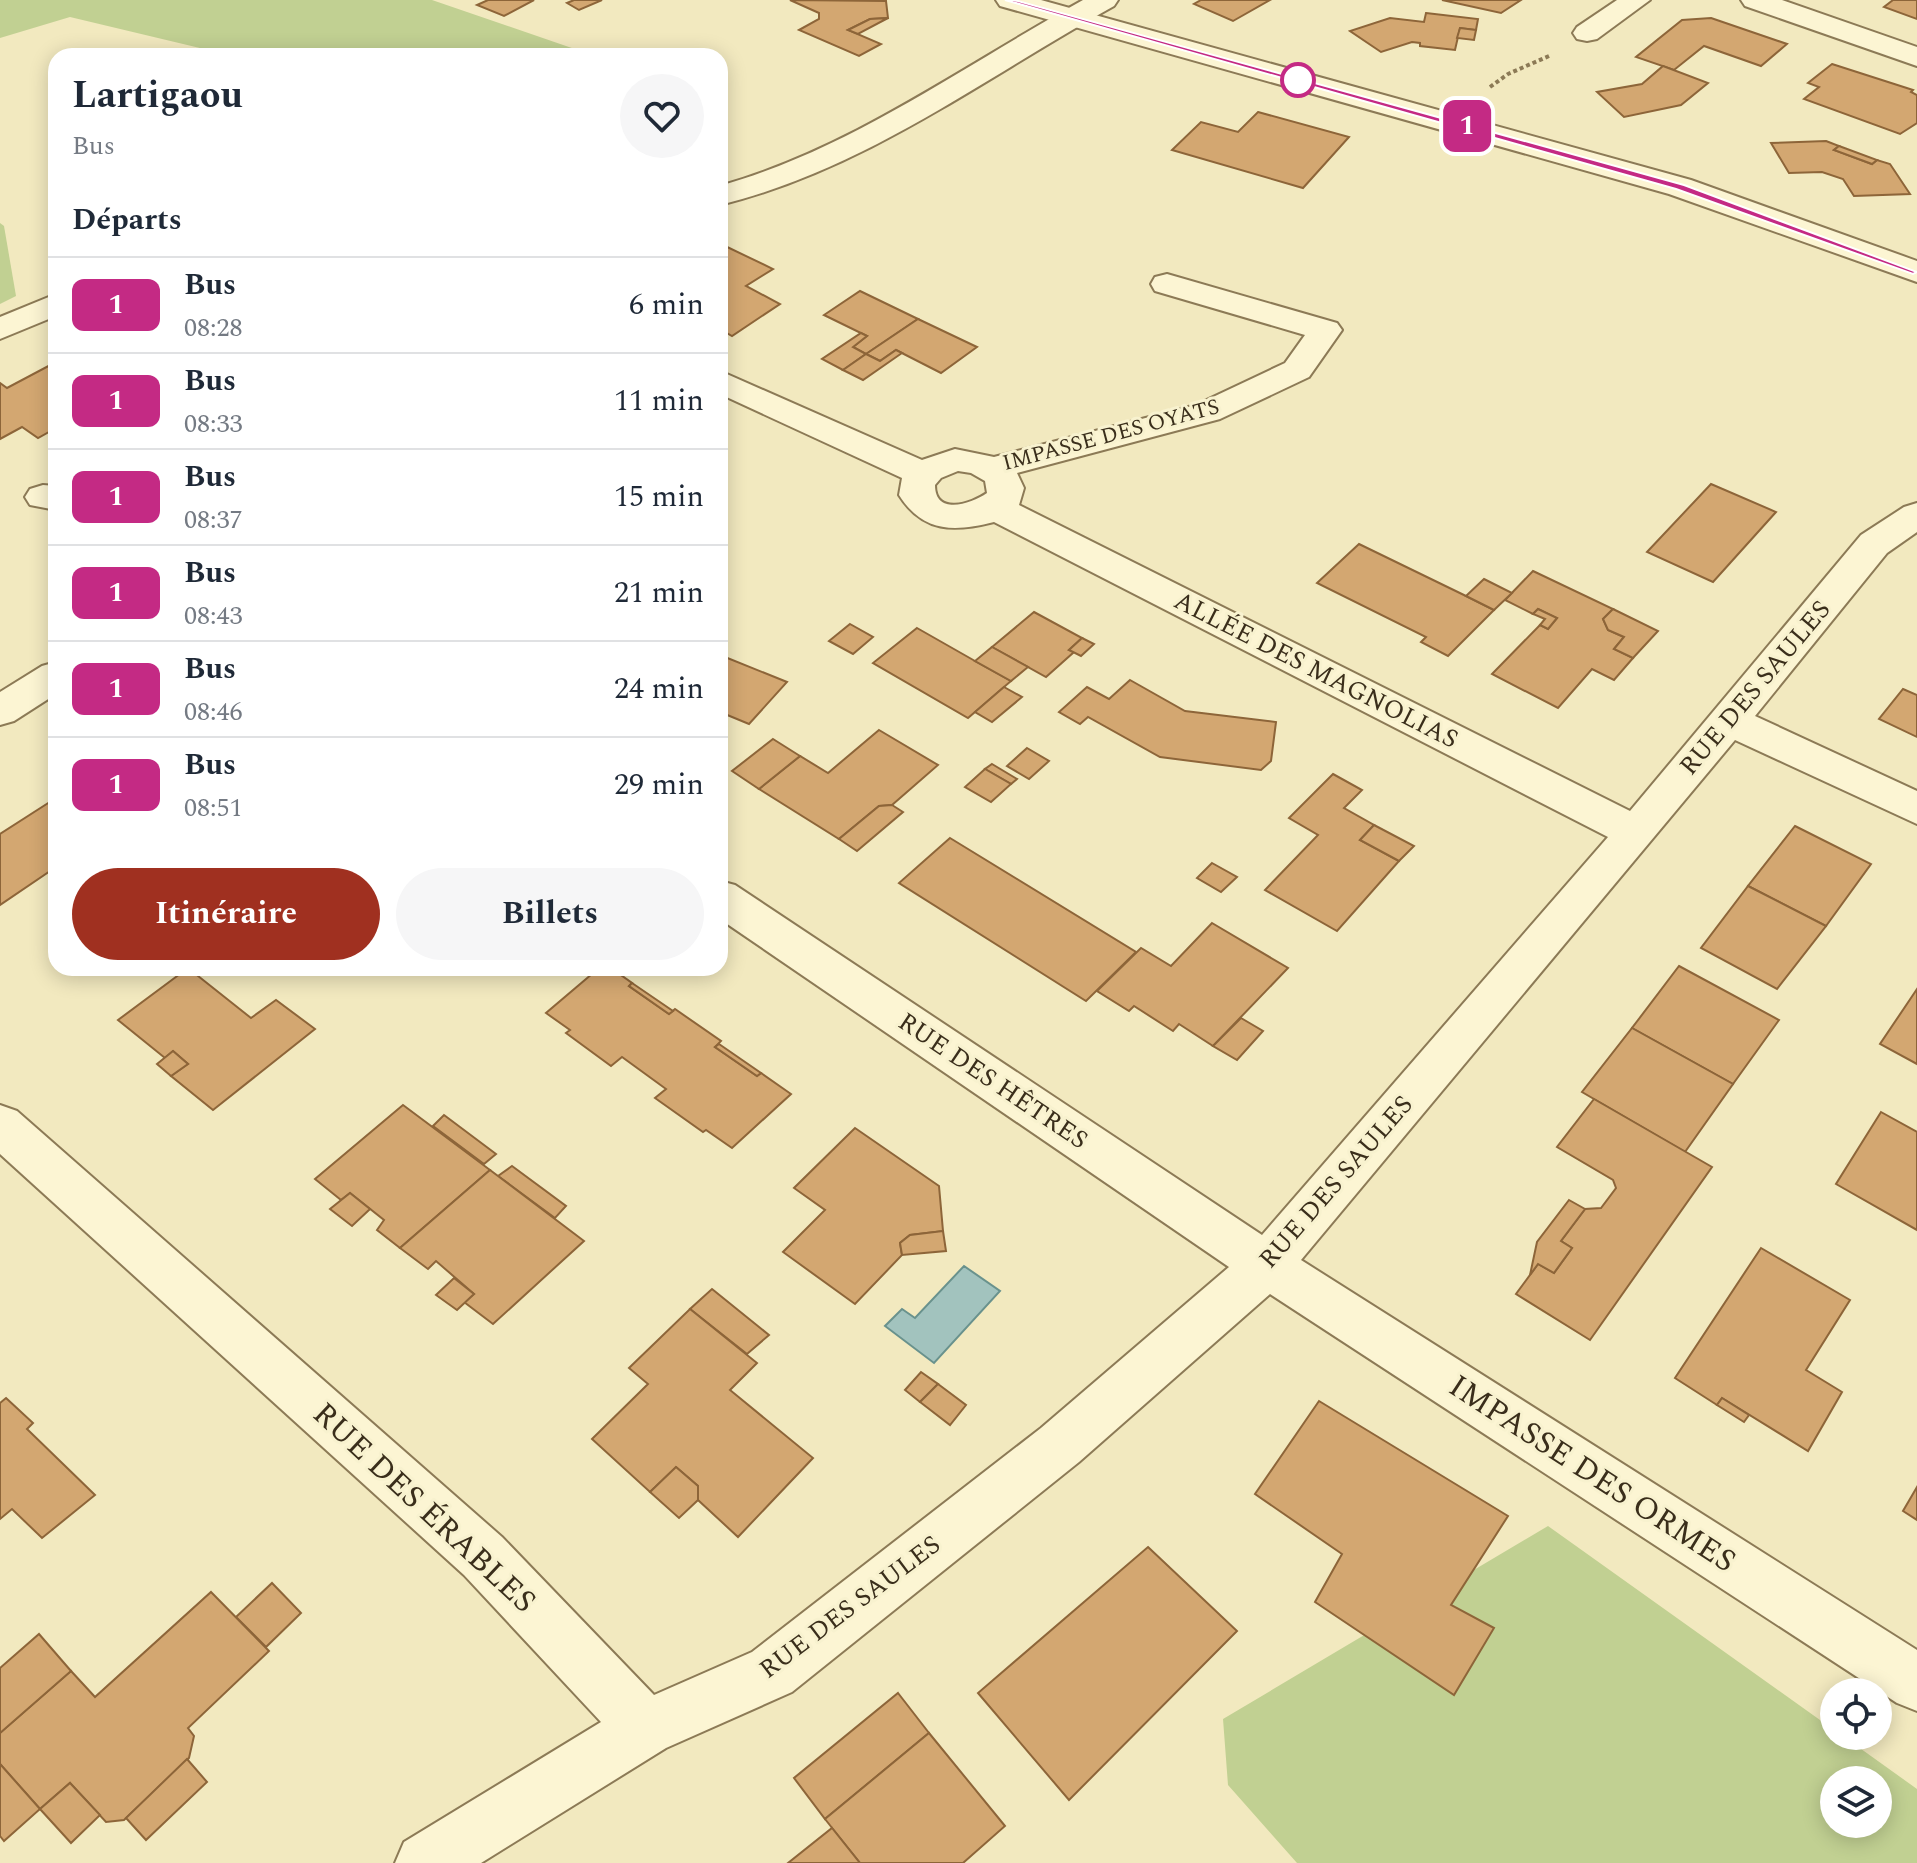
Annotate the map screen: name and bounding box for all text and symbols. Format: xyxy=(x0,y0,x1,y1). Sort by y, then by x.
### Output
unlabelled marker xyxy=(1281,63,1315,97)
text: Lartigaou xyxy=(72,67,243,125)
button: heart xyxy=(620,74,704,158)
line badge: 1 xyxy=(1441,100,1493,152)
text: 1 xyxy=(1459,104,1475,147)
text: Bus xyxy=(72,126,115,166)
text: Départs xyxy=(72,197,182,243)
text: Bus xyxy=(184,262,236,308)
text: 6 min xyxy=(629,282,704,328)
text: 1 xyxy=(108,283,124,326)
text: 08:28 xyxy=(184,308,243,348)
text: Bus xyxy=(184,358,236,404)
text: 11 min xyxy=(614,378,704,424)
text: 1 xyxy=(108,379,124,422)
street label: IMPASSE DES OYATS xyxy=(999,390,1223,480)
text: 08:33 xyxy=(184,404,243,444)
text: Bus xyxy=(184,454,236,500)
text: 15 min xyxy=(614,474,704,520)
text: 1 xyxy=(108,475,124,518)
text: 08:37 xyxy=(184,500,243,540)
text: Bus xyxy=(184,550,236,596)
text: 21 min xyxy=(614,570,704,616)
text: 1 xyxy=(108,571,124,614)
street label: ALLÉE DES MAGNOLIAS xyxy=(1167,581,1465,759)
street label: RUE DES SAULES xyxy=(1669,591,1841,785)
text: 08:43 xyxy=(184,596,243,636)
text: Bus xyxy=(184,646,236,692)
text: 24 min xyxy=(614,666,704,712)
text: 1 xyxy=(108,667,124,710)
text: 08:46 xyxy=(184,692,243,732)
text: Bus xyxy=(184,742,236,788)
text: 29 min xyxy=(614,762,704,808)
text: 1 xyxy=(108,763,124,806)
text: 08:51 xyxy=(184,788,243,828)
button: Itinéraire xyxy=(72,868,380,960)
button: Billets xyxy=(396,868,704,960)
street label: RUE DES HÊTRES xyxy=(890,1002,1096,1160)
street label: RUE DES SAULES xyxy=(1249,1086,1423,1278)
street label: IMPASSE DES ORMES xyxy=(1439,1362,1745,1586)
street label: RUE DES ÉRABLES xyxy=(301,1391,547,1625)
street label: RUE DES SAULES xyxy=(751,1525,949,1689)
map controls xyxy=(1820,1678,1892,1838)
button: locate xyxy=(1820,1678,1892,1750)
button: layers xyxy=(1820,1766,1892,1838)

